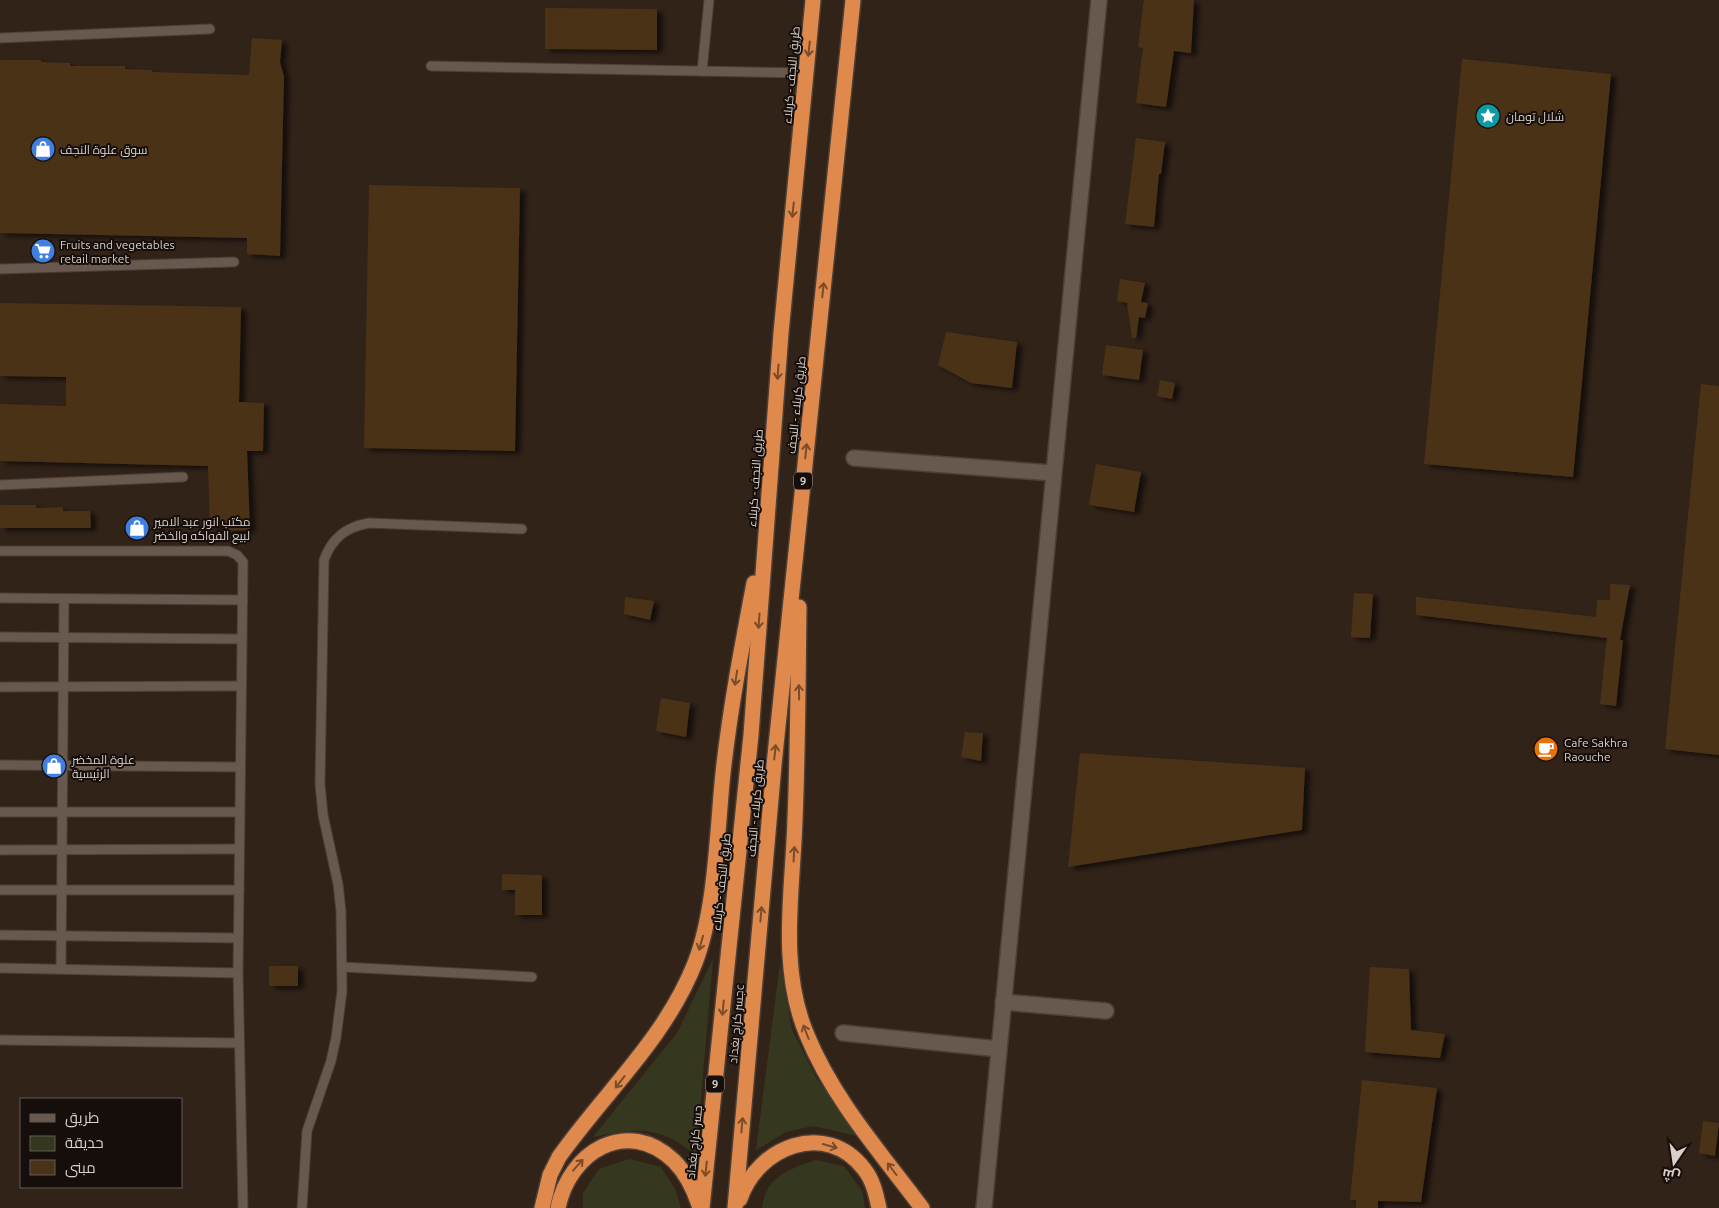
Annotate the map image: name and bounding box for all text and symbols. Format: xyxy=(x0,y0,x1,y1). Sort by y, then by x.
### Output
street label: طريق النجف - کربلاء xyxy=(780,26,803,124)
one-way arrow xyxy=(804,40,814,56)
place icon: شلال تومان xyxy=(1475,103,1501,129)
place label: شلال تومان xyxy=(1506,110,1564,124)
shop icon: سوق علوة النجف xyxy=(30,136,56,162)
place label: سوق علوة النجف xyxy=(60,143,147,157)
one-way arrow xyxy=(788,202,798,218)
supermarket icon: Fruits and vegetables retail market xyxy=(30,238,56,264)
place label: Fruits and vegetables retail market xyxy=(60,238,175,265)
one-way arrow xyxy=(818,282,828,298)
street label: طريق کربلاء - النجف xyxy=(784,356,809,454)
one-way arrow xyxy=(774,364,783,380)
street label: طريق النجف - کربلاء xyxy=(745,429,766,527)
one-way arrow xyxy=(801,443,811,459)
road number: 9 xyxy=(794,472,812,490)
shop icon: مكتب انور عبد الامير لبيع الفواكه والخضر xyxy=(124,515,150,541)
place label: مكتب انور عبد الامير لبيع الفواكه والخضر xyxy=(153,515,251,544)
one-way arrow xyxy=(755,613,764,629)
one-way arrow xyxy=(730,670,740,686)
one-way arrow xyxy=(794,684,803,700)
cafe icon: Cafe Sakhra Raouche xyxy=(1533,736,1559,762)
place label: Cafe Sakhra Raouche xyxy=(1564,736,1628,763)
one-way arrow xyxy=(770,744,780,760)
shop icon: علوة المخضر الرئيسية xyxy=(41,753,67,779)
place label: علوة المخضر الرئيسية xyxy=(71,753,135,781)
street label: طريق کربلاء - النجف xyxy=(744,759,767,857)
street label: طريق النجف - کربلاء xyxy=(709,833,734,931)
one-way arrow xyxy=(789,846,798,862)
one-way arrow xyxy=(756,906,765,922)
one-way arrow xyxy=(696,935,706,951)
street label: جسر كراج بغدادc xyxy=(726,984,748,1064)
one-way arrow xyxy=(718,999,728,1015)
one-way arrow xyxy=(801,1025,810,1040)
one-way arrow xyxy=(614,1076,625,1089)
road number: 9 xyxy=(706,1076,724,1092)
legend xyxy=(20,1098,182,1188)
street label: جسر كراج بغداد xyxy=(684,1105,706,1179)
text: طريق xyxy=(65,1109,99,1128)
one-way arrow xyxy=(738,1117,747,1133)
text: حديقة xyxy=(65,1134,104,1151)
north arrow xyxy=(1649,1138,1699,1188)
one-way arrow xyxy=(822,1142,838,1151)
one-way arrow xyxy=(572,1158,584,1171)
text: مبنى xyxy=(65,1159,96,1178)
one-way arrow xyxy=(701,1161,711,1177)
one-way arrow xyxy=(887,1163,898,1176)
text: ش xyxy=(1660,1165,1682,1185)

